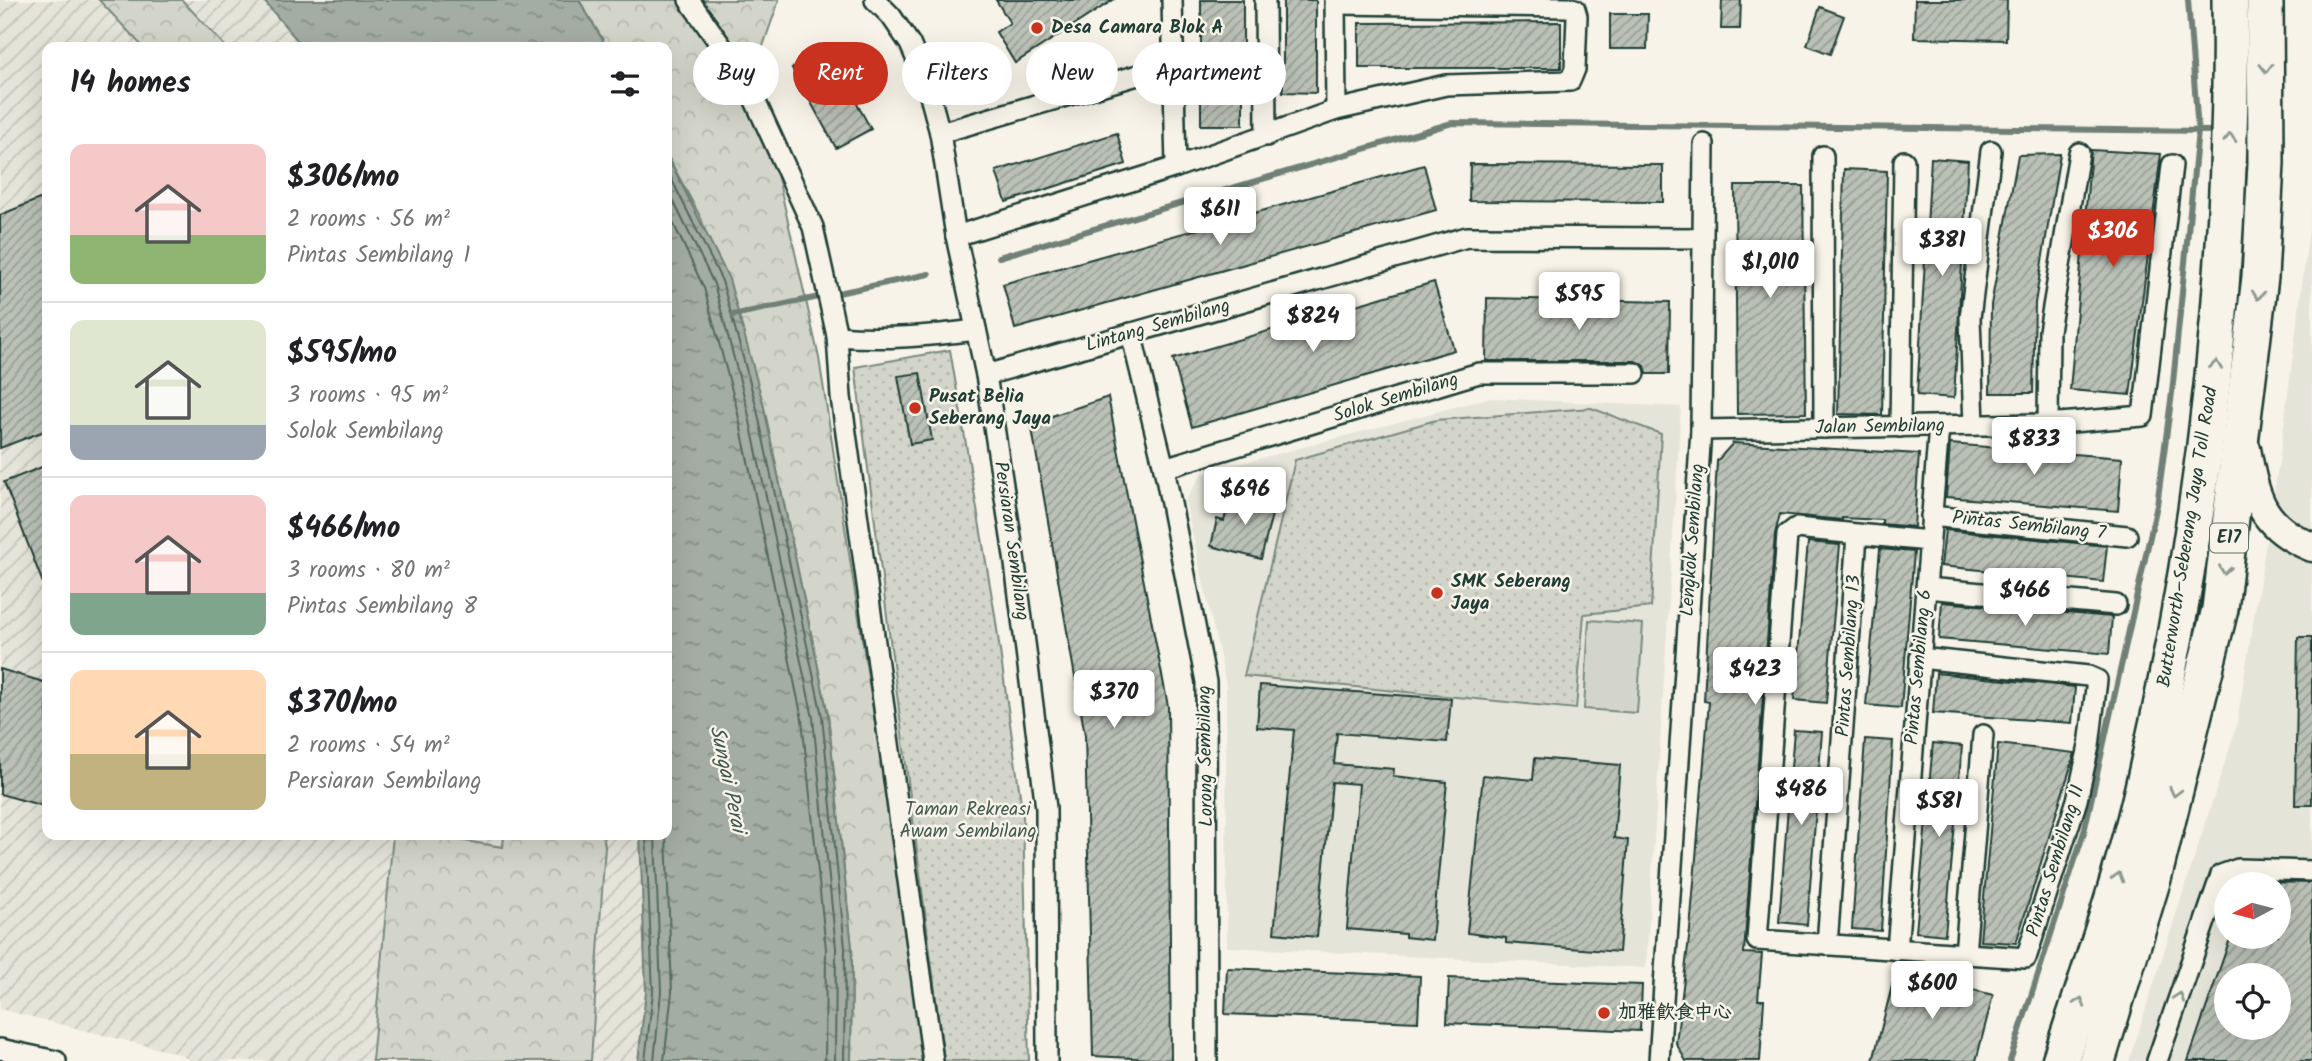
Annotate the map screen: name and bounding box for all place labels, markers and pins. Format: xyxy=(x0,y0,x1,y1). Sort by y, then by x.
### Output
place label: Desa Camara Blok A xyxy=(1051,13,1224,43)
marker: Desa Camara Blok A xyxy=(1029,20,1045,36)
pin: $611 xyxy=(1179,188,1261,247)
pin: $306 xyxy=(2072,210,2154,269)
pin: $381 xyxy=(1901,218,1983,278)
pin: $1,010 xyxy=(1713,240,1827,300)
pin: $595 xyxy=(1538,272,1620,332)
pin: $824 xyxy=(1272,294,1354,354)
place label: Pusat Belia Seberang Jaya xyxy=(929,382,1051,434)
marker: Pusat Belia Seberang Jaya xyxy=(907,400,923,416)
pin: $833 xyxy=(1993,418,2075,477)
pin: $696 xyxy=(1204,468,1286,527)
place label: SMK Seberang Jaya xyxy=(1451,567,1571,619)
pin: $466 xyxy=(1984,568,2066,628)
marker: SMK Seberang Jaya xyxy=(1429,585,1445,601)
pin: $423 xyxy=(1714,648,1796,707)
pin: $370 xyxy=(1073,670,1155,730)
pin: $486 xyxy=(1760,768,1842,827)
pin: $581 xyxy=(1898,780,1980,839)
pin: $600 xyxy=(1891,962,1973,1021)
place label: 加雅飲食中心 xyxy=(1618,998,1732,1028)
marker: 加雅飲食中心 xyxy=(1596,1005,1612,1021)

